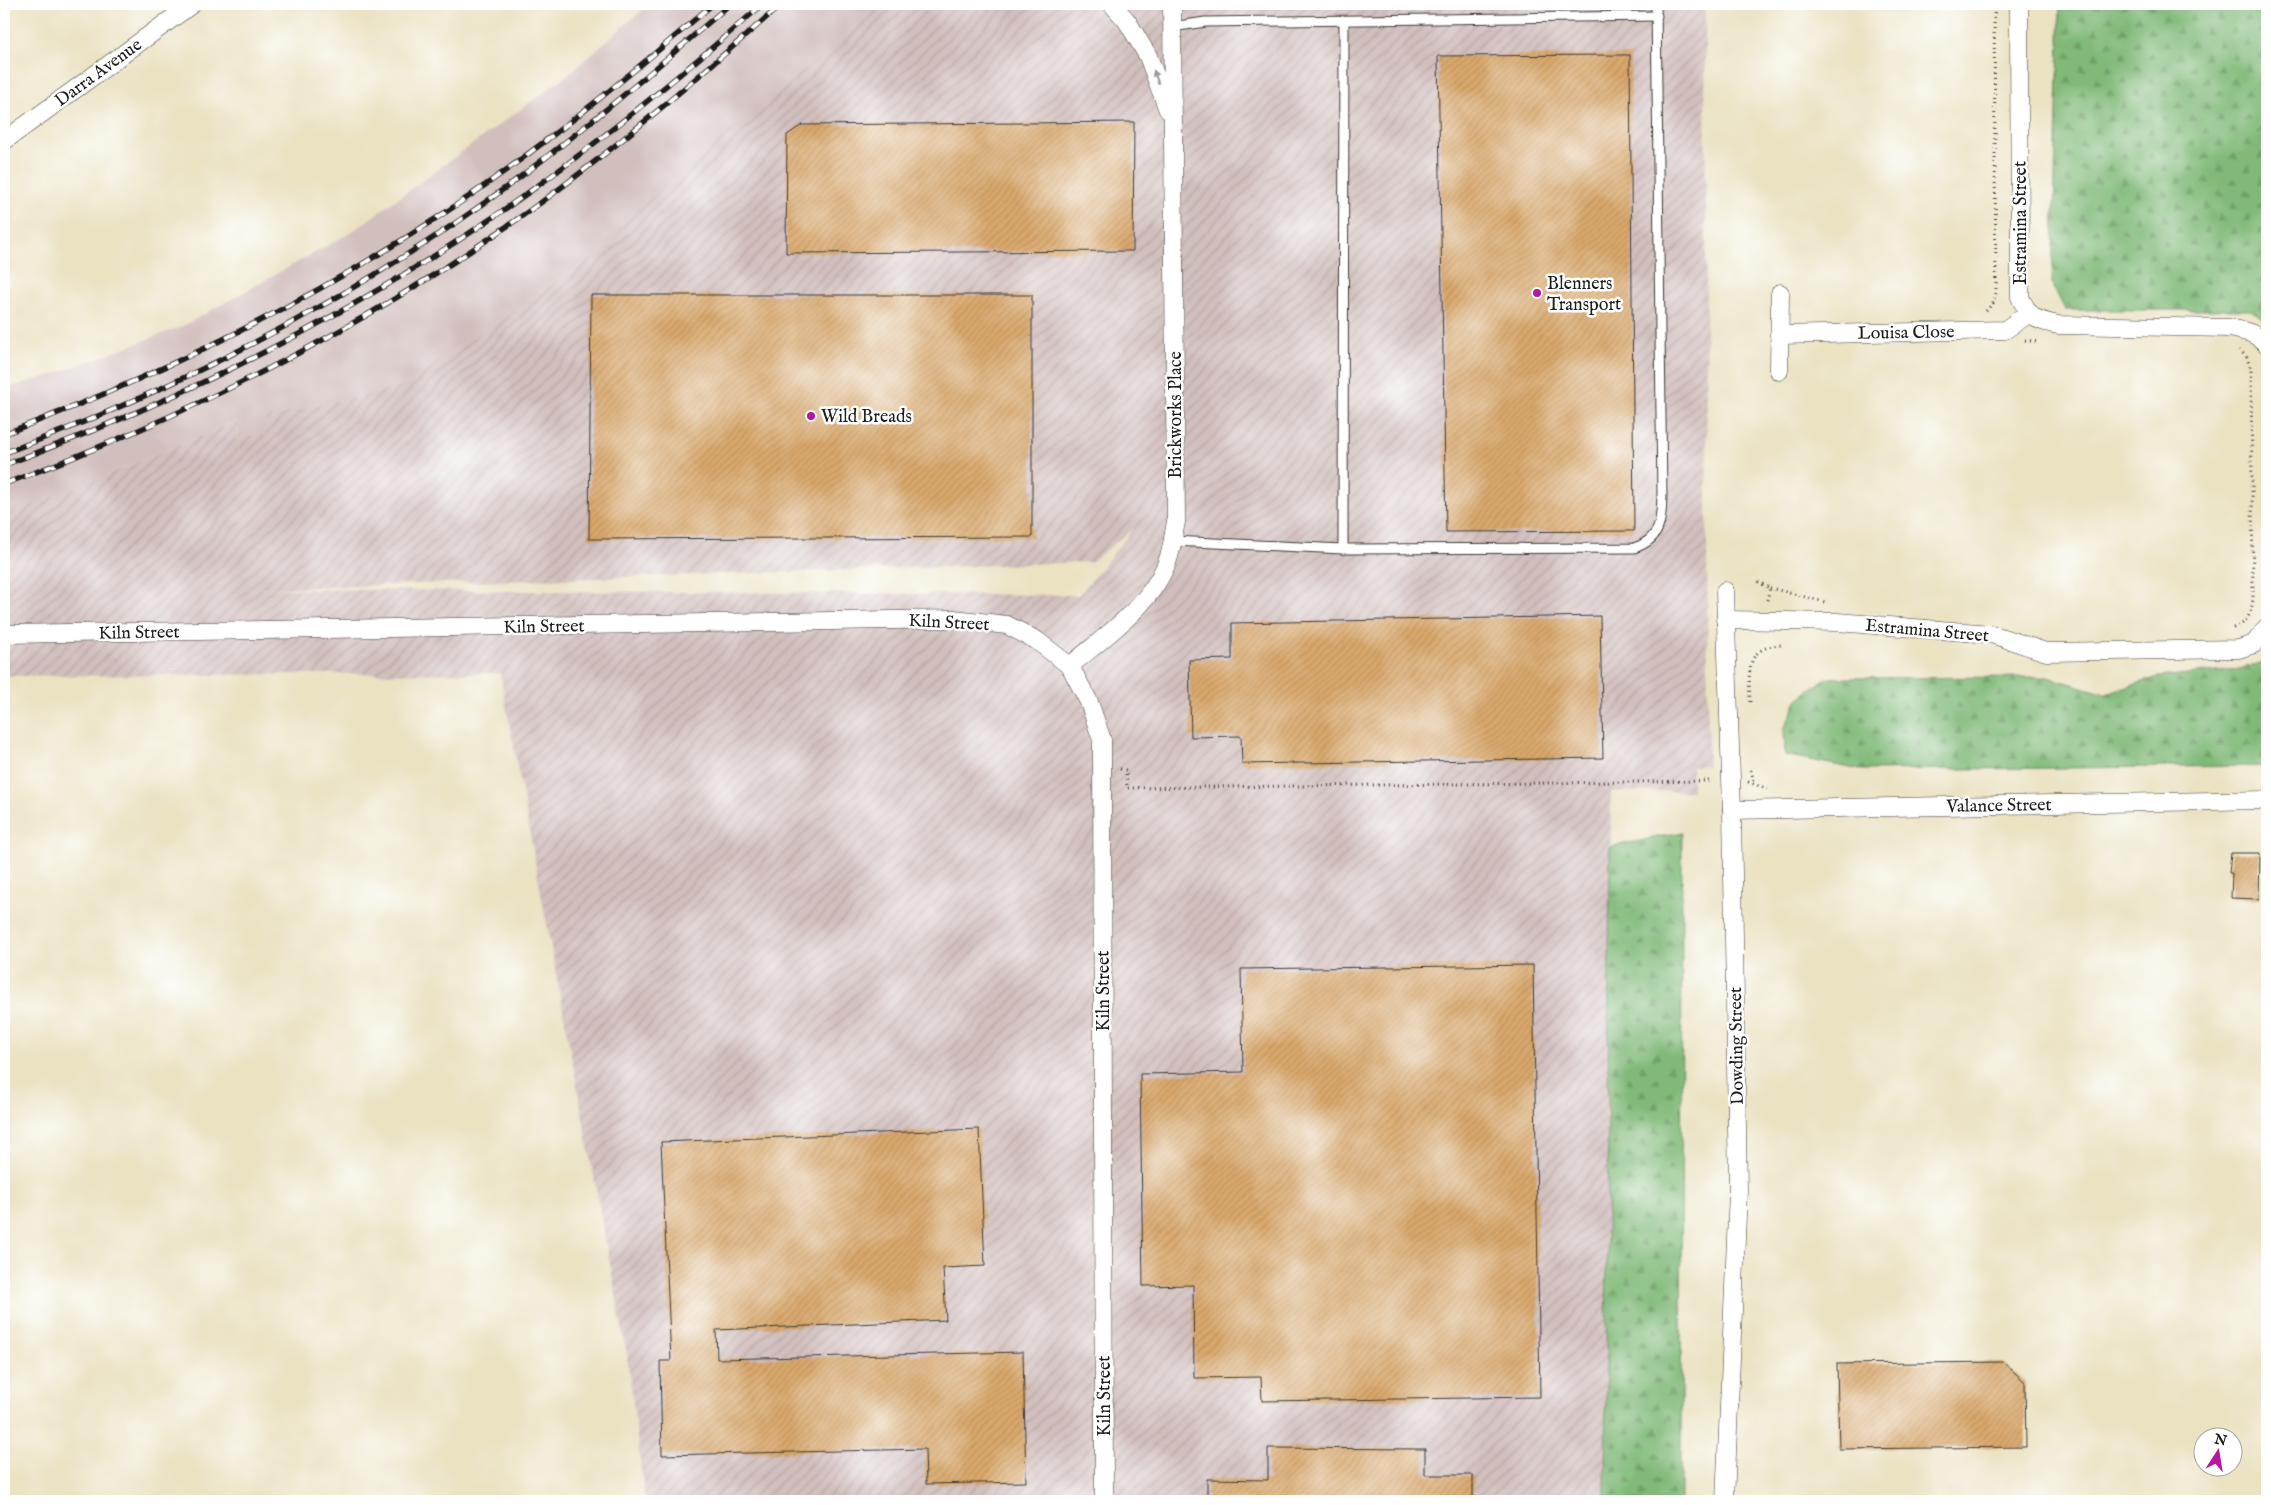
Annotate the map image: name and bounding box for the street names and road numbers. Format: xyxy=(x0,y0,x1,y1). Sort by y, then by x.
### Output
street label: Darra Avenue xyxy=(51,34,147,113)
street label: Estramina Street xyxy=(2010,161,2033,285)
street label: Louisa Close xyxy=(1857,321,1955,346)
street label: Brickworks Place xyxy=(1165,351,1188,479)
street label: Kiln Street xyxy=(908,610,990,637)
street label: Kiln Street xyxy=(503,615,585,640)
street label: Estramina Street xyxy=(1864,615,1990,648)
street label: Kiln Street xyxy=(98,621,180,646)
street label: Valance Street xyxy=(1945,794,2052,819)
street label: Kiln Street xyxy=(1093,951,1116,1032)
street label: Dowding Street xyxy=(1725,987,1750,1105)
street label: Kiln Street xyxy=(1094,1356,1117,1437)

